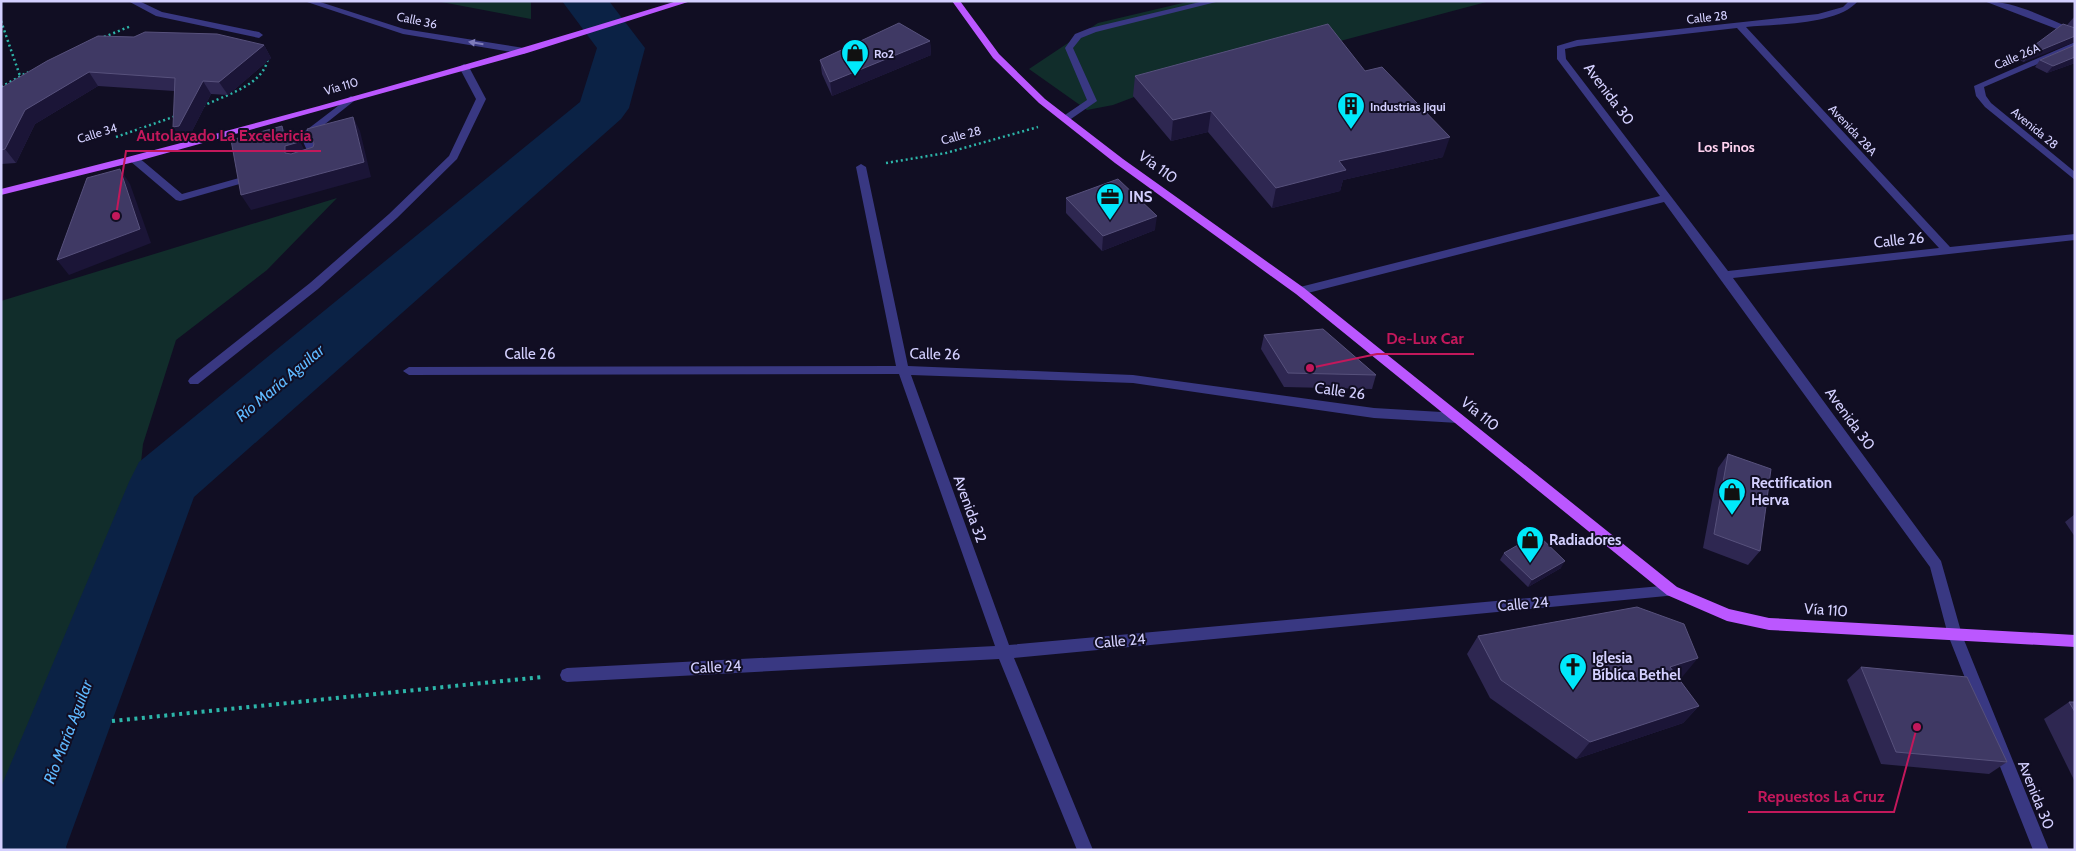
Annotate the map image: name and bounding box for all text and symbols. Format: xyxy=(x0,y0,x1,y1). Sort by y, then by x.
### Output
street label: Calle 28 xyxy=(1686,7,1728,27)
street label: Calle 36 xyxy=(395,8,439,32)
one-way arrow xyxy=(467,38,483,46)
shop icon: Ro2 xyxy=(840,38,870,77)
street label: Calle 26A xyxy=(1992,39,2043,72)
place label: Ro2 xyxy=(874,46,894,61)
street label: Avenida 30 xyxy=(1580,60,1638,128)
street label: Vía 110 xyxy=(322,74,360,98)
building icon: Industrias Jiqui xyxy=(1336,91,1366,130)
place label: Industrias Jiqui xyxy=(1370,99,1446,114)
street label: Avenida 28A xyxy=(1826,101,1881,159)
street label: Avenida 28 xyxy=(2008,104,2062,152)
street label: Calle 34 xyxy=(75,120,119,146)
callout: Autolavado La Excelericia xyxy=(126,120,321,151)
street label: Calle 28 xyxy=(939,122,983,148)
text: Autolavado La Excelericia xyxy=(136,126,312,145)
district label: Los Pinos xyxy=(1697,138,1755,156)
street label: Vía 110 xyxy=(1135,147,1181,187)
office icon: INS xyxy=(1095,182,1125,221)
place label: INS xyxy=(1129,188,1153,206)
street label: Calle 26 xyxy=(1873,228,1925,252)
callout: De-Lux Car xyxy=(1377,323,1474,354)
text: De-Lux Car xyxy=(1386,329,1464,348)
water label: Río María Aguilar xyxy=(232,340,329,425)
street label: Calle 26 xyxy=(505,345,555,363)
street label: Calle 26 xyxy=(909,345,961,363)
street label: Calle 26 xyxy=(1314,379,1366,403)
street label: Avenida 30 xyxy=(1821,384,1879,454)
street label: Vía 110 xyxy=(1457,393,1503,435)
street label: Avenida 32 xyxy=(950,473,990,545)
place label: Rectification Herva xyxy=(1751,474,1832,509)
shop icon: Rectification Herva xyxy=(1717,477,1747,516)
shop icon: Radiadores xyxy=(1515,525,1545,564)
place label: Radiadores xyxy=(1549,531,1621,549)
street label: Calle 24 xyxy=(1497,593,1550,615)
street label: Vía 110 xyxy=(1804,599,1848,621)
street label: Calle 24 xyxy=(1094,630,1147,652)
place label: Iglesia Bíblíca Bethel xyxy=(1592,649,1681,684)
church icon: Iglesia Bíblíca Bethel xyxy=(1558,652,1588,691)
street label: Calle 24 xyxy=(690,657,742,677)
water label: Río María Aguilar xyxy=(39,676,97,787)
street label: Avenida 30 xyxy=(2014,758,2058,832)
callout: Repuestos La Cruz xyxy=(1748,781,1894,812)
text: Repuestos La Cruz xyxy=(1758,787,1885,806)

